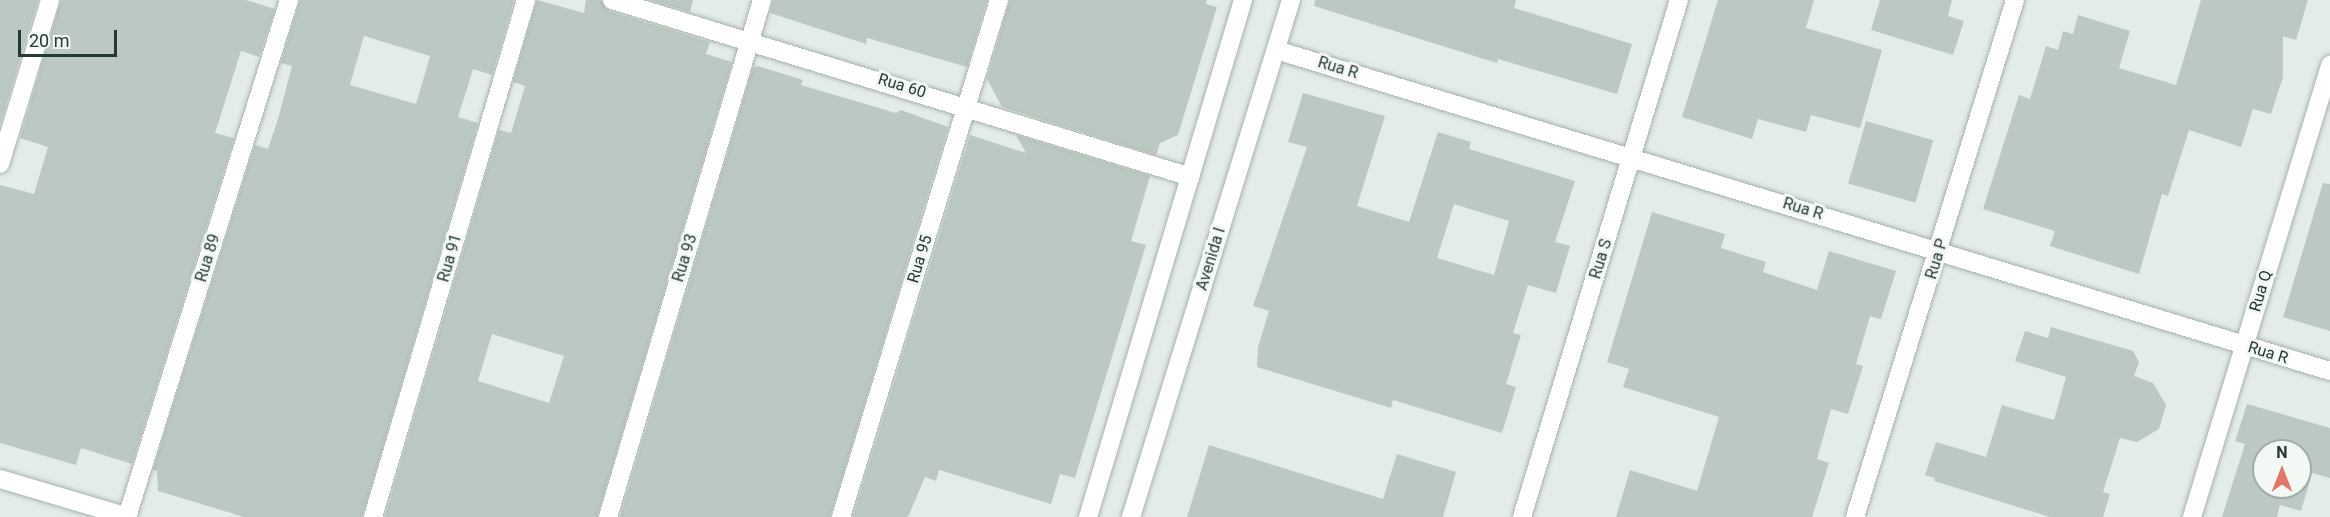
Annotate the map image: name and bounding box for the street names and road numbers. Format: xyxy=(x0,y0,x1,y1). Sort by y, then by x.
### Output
street label: Rua R xyxy=(1315,53,1361,83)
street label: Rua 60 xyxy=(876,70,928,102)
street label: Rua R xyxy=(1780,194,1826,224)
street label: Avenida I xyxy=(1192,225,1230,293)
street label: Rua 89 xyxy=(192,232,224,284)
street label: Rua 91 xyxy=(434,232,466,284)
street label: Rua 93 xyxy=(669,232,701,284)
street label: Rua 95 xyxy=(904,233,936,285)
street label: Rua P xyxy=(1922,236,1952,282)
street label: Rua S xyxy=(1586,237,1616,281)
street label: Rua Q xyxy=(2246,268,2276,314)
street label: Rua R xyxy=(2245,338,2291,368)

